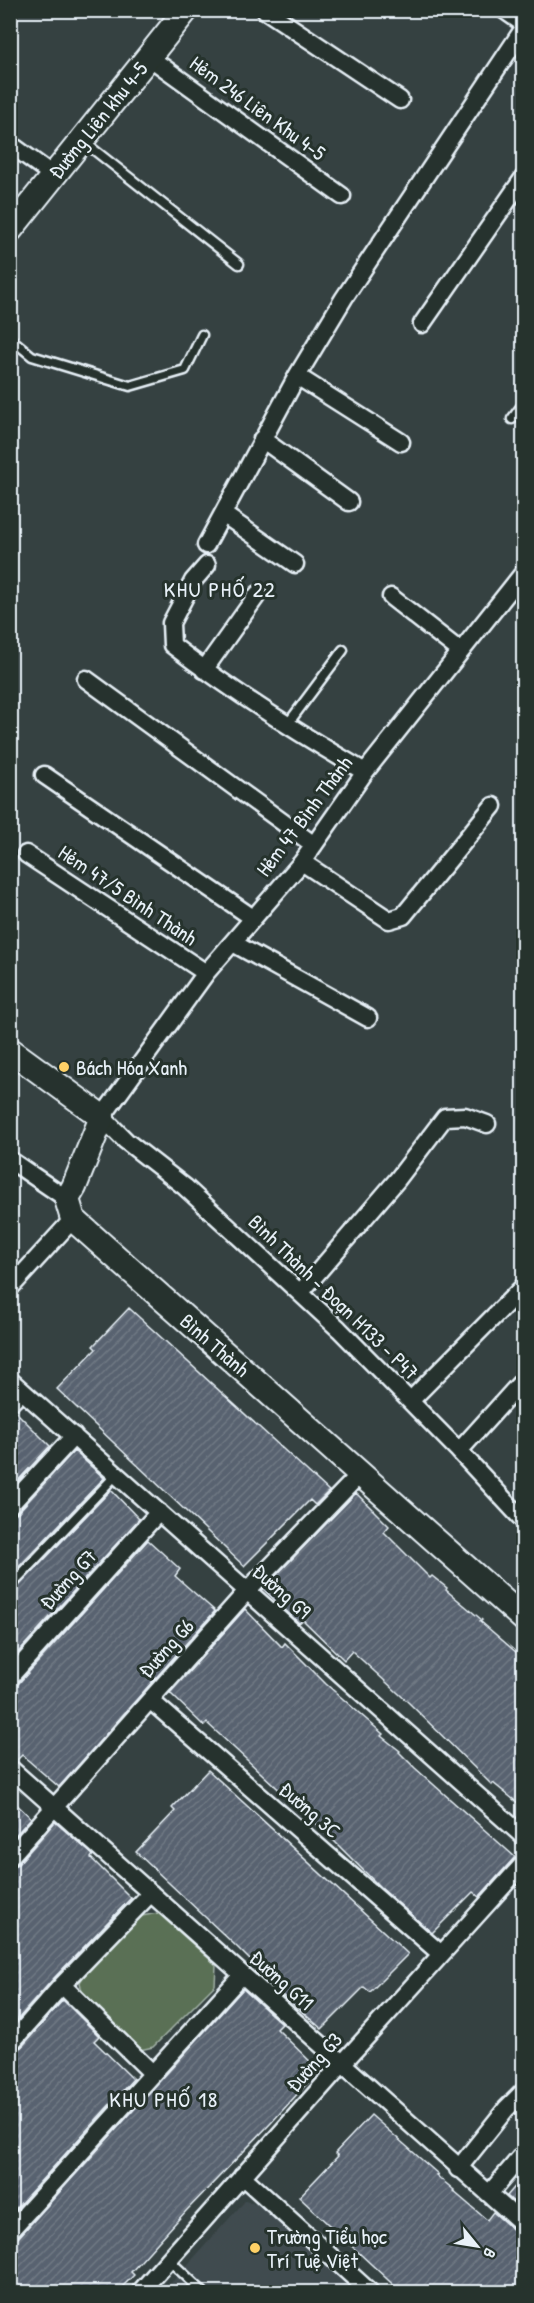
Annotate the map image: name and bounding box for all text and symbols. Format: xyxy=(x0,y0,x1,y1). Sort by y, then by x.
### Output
street label: Hẻm 246 Liên Khu 4-5 xyxy=(184,49,332,167)
street label: Đường Liên khu 4-5 xyxy=(42,55,154,185)
district label: KHU PHỐ 22 xyxy=(164,574,276,604)
street label: Hẻm 47 Bình Thành xyxy=(249,750,359,882)
street label: Hẻm 47/5 Bình Thành xyxy=(53,838,203,952)
place label: Bách Hóa Xanh xyxy=(76,1053,187,1082)
marker: Bách Hóa Xanh xyxy=(57,1060,71,1074)
street label: Bình Thành - Đoạn H133 - P47 xyxy=(242,1208,426,1386)
street label: Bình Thành xyxy=(174,1307,256,1384)
street label: Đường G7 xyxy=(33,1542,103,1616)
street label: Đường G9 xyxy=(246,1557,318,1625)
street label: Đường G6 xyxy=(132,1612,200,1684)
street label: Đường 3C xyxy=(273,1775,347,1845)
street label: Đường G11 xyxy=(244,1943,320,2017)
street label: Đường G3 xyxy=(279,2026,349,2098)
district label: KHU PHỐ 18 xyxy=(109,2084,219,2114)
north arrow xyxy=(447,2216,507,2276)
place label: Trường Tiểu học Trí Tuệ Việt xyxy=(267,2222,388,2275)
marker: Trường Tiểu học Trí Tuệ Việt xyxy=(248,2241,262,2255)
text: B xyxy=(478,2244,502,2263)

